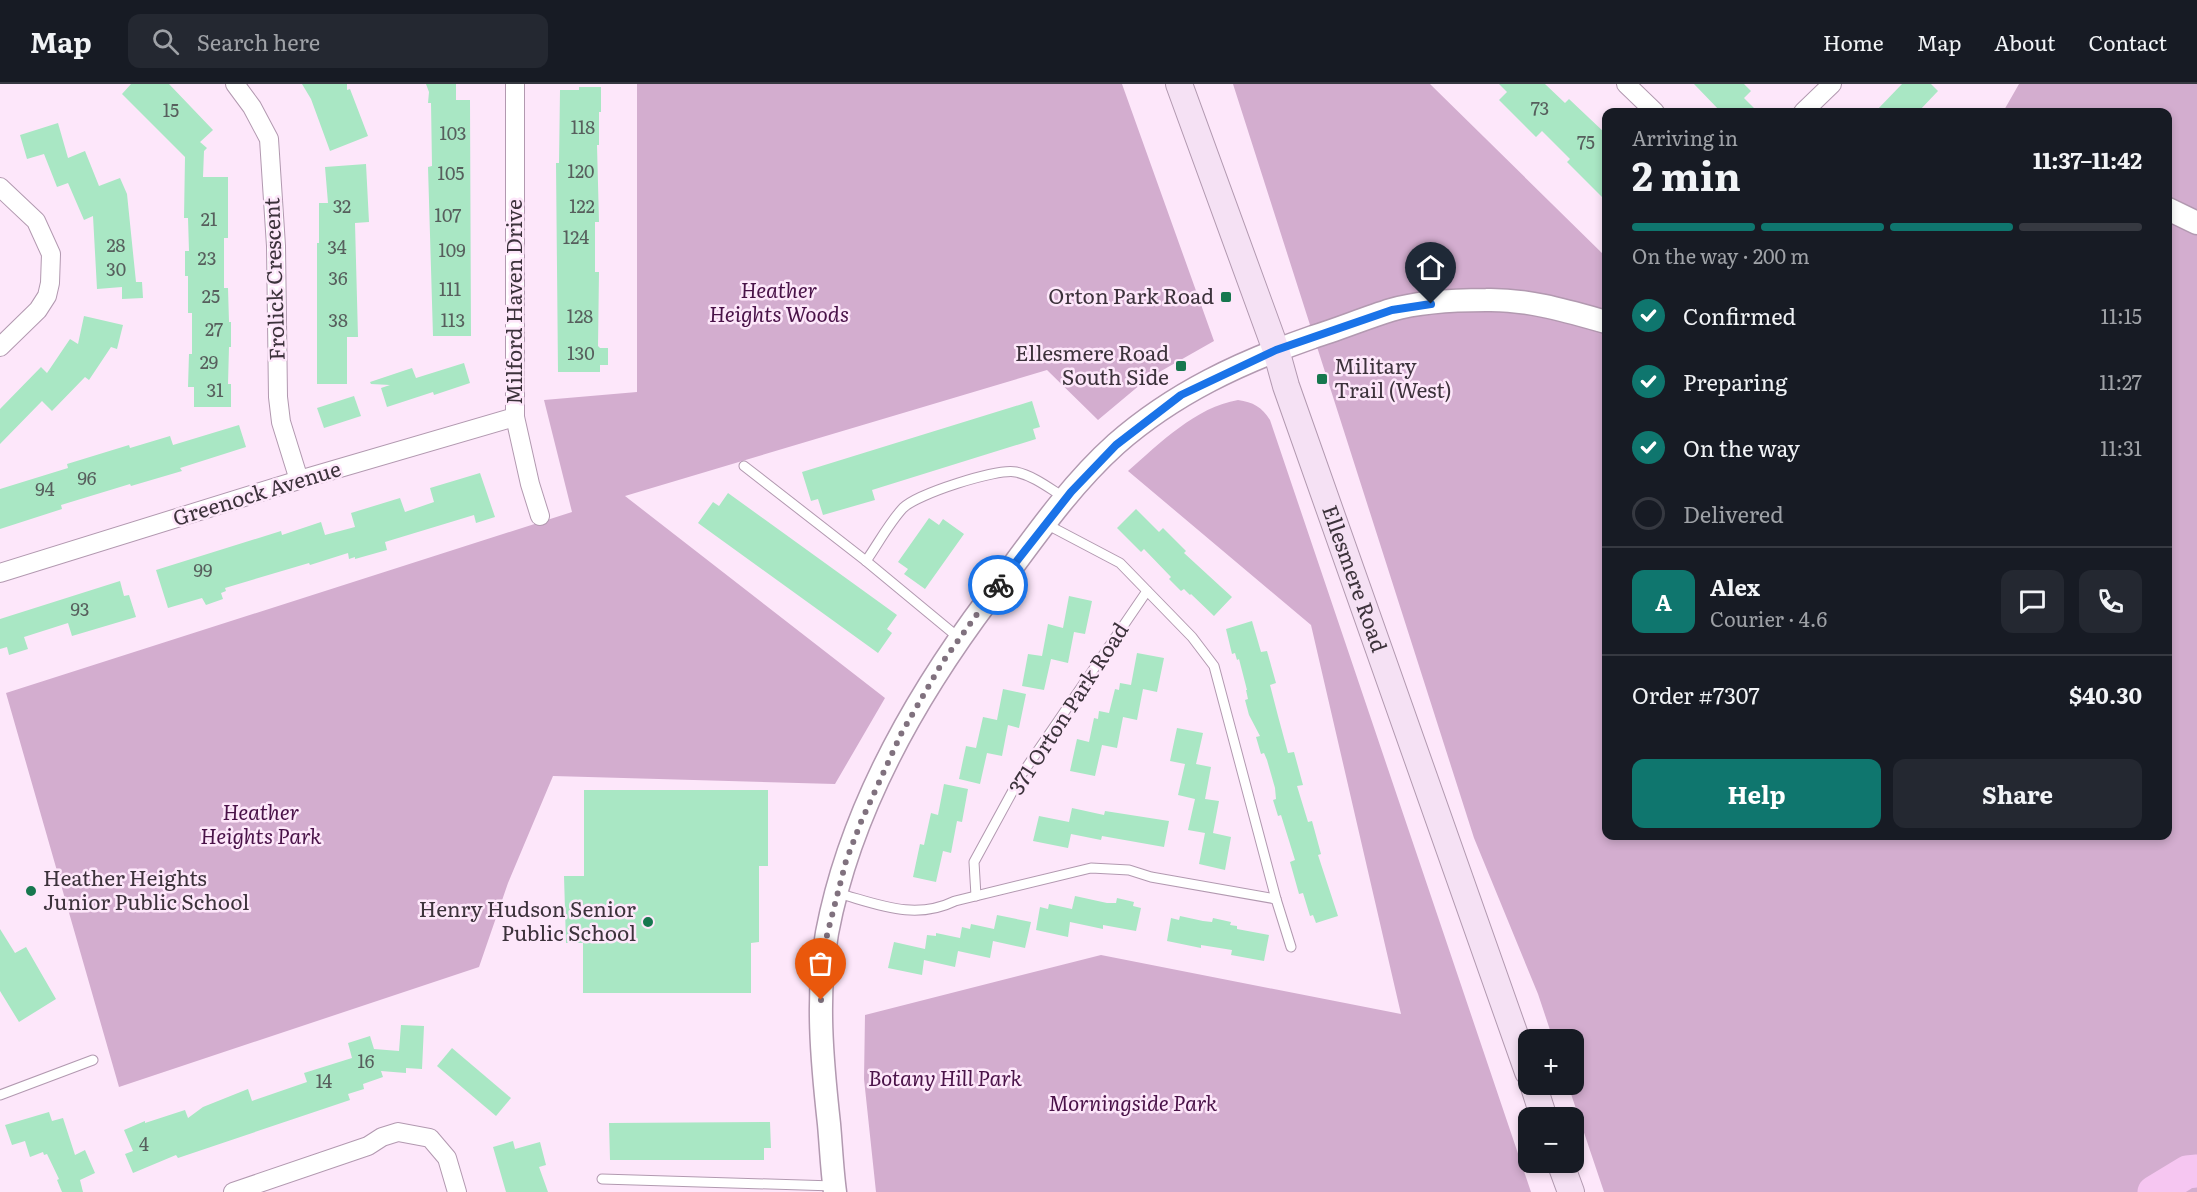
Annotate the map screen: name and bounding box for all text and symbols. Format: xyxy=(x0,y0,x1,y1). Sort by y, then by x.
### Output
search box xyxy=(128,14,548,68)
text: Map xyxy=(30,20,92,62)
icon: search xyxy=(149,25,182,58)
text: Search here xyxy=(197,25,320,58)
text: Home xyxy=(1823,26,1884,57)
text: Map xyxy=(1917,26,1961,57)
text: About xyxy=(1994,26,2056,57)
text: Contact xyxy=(2089,26,2167,57)
house number: 73 xyxy=(1531,94,1549,121)
house number: 15 xyxy=(163,96,179,123)
house number: 118 xyxy=(571,113,595,140)
house number: 103 xyxy=(439,119,467,146)
text: Arriving in xyxy=(1632,122,1738,152)
house number: 75 xyxy=(1577,128,1595,155)
text: 11:37–11:42 xyxy=(2033,143,2142,176)
text: 2 min xyxy=(1632,145,1741,203)
house number: 120 xyxy=(568,157,594,184)
house number: 105 xyxy=(438,159,464,186)
house number: 32 xyxy=(333,192,351,219)
house number: 122 xyxy=(569,192,595,219)
street label: Frolick Crescent xyxy=(254,197,291,361)
street label: Milford Haven Drive xyxy=(497,199,528,405)
house number: 107 xyxy=(435,201,461,228)
house number: 21 xyxy=(201,205,217,232)
house number: 124 xyxy=(563,223,589,250)
house number: 28 xyxy=(106,231,126,258)
house number: 34 xyxy=(327,233,347,260)
house number: 109 xyxy=(438,236,466,263)
text: On the way · 200 m xyxy=(1632,240,1810,270)
pin xyxy=(1405,242,1456,304)
house number: 23 xyxy=(198,244,216,271)
icon: home xyxy=(1414,251,1447,284)
house number: 30 xyxy=(106,255,126,282)
house number: 36 xyxy=(328,264,348,291)
park label: Heather Heights Woods xyxy=(709,273,849,328)
house number: 111 xyxy=(439,275,461,302)
place label: Orton Park Road xyxy=(1048,279,1214,310)
house number: 25 xyxy=(202,282,220,309)
marker: Orton Park Road xyxy=(1219,290,1233,304)
icon: check xyxy=(1632,299,1665,332)
text: Confirmed xyxy=(1683,299,1796,332)
text: 11:15 xyxy=(2101,300,2142,330)
house number: 128 xyxy=(567,302,593,329)
house number: 38 xyxy=(328,306,348,333)
house number: 113 xyxy=(441,306,465,333)
house number: 27 xyxy=(205,315,223,342)
place label: Ellesmere Road South Side xyxy=(1015,336,1169,391)
house number: 130 xyxy=(567,339,595,366)
house number: 29 xyxy=(200,348,218,375)
place label: Military Trail (West) xyxy=(1334,349,1452,404)
marker: Ellesmere Road South Side xyxy=(1174,359,1188,373)
icon: check xyxy=(1632,365,1665,398)
text: Preparing xyxy=(1683,365,1787,398)
text: 11:27 xyxy=(2099,366,2142,396)
marker: Military Trail (West) xyxy=(1315,372,1329,386)
house number: 31 xyxy=(206,376,224,403)
icon: check xyxy=(1632,431,1665,464)
text: On the way xyxy=(1683,431,1800,464)
text: 11:31 xyxy=(2100,432,2142,462)
street label: Greenock Avenue xyxy=(168,451,344,532)
house number: 96 xyxy=(77,464,97,491)
house number: 94 xyxy=(35,475,55,502)
text: Delivered xyxy=(1683,497,1784,530)
street label: Ellesmere Road xyxy=(1316,500,1397,656)
courier xyxy=(968,555,1028,615)
house number: 99 xyxy=(194,556,212,583)
icon: bike xyxy=(982,569,1015,602)
text: Alex xyxy=(1710,570,1760,603)
button: chat xyxy=(2001,570,2064,633)
button: phone xyxy=(2079,570,2142,633)
text: A xyxy=(1655,585,1672,618)
house number: 93 xyxy=(70,595,90,622)
text: Courier · 4.6 xyxy=(1710,603,1827,633)
street label: 371 Orton Park Road xyxy=(999,615,1134,800)
text: Order #7307 xyxy=(1632,678,1760,711)
text: $40.30 xyxy=(2069,678,2142,711)
button: Help xyxy=(1632,759,1881,828)
button: Share xyxy=(1893,759,2142,828)
park label: Heather Heights Park xyxy=(200,795,322,850)
place label: Heather Heights Junior Public School xyxy=(43,861,249,916)
marker: Heather Heights Junior Public School xyxy=(24,884,38,898)
place label: Henry Hudson Senior Public School xyxy=(419,892,636,947)
marker: Henry Hudson Senior Public School xyxy=(641,915,655,929)
pin xyxy=(795,938,846,1000)
icon: bag xyxy=(804,947,837,980)
map controls xyxy=(1518,1029,1584,1173)
button: + xyxy=(1518,1029,1584,1095)
house number: 16 xyxy=(358,1047,375,1074)
park label: Botany Hill Park xyxy=(868,1061,1022,1092)
house number: 14 xyxy=(316,1067,332,1094)
park label: Morningside Park xyxy=(1049,1086,1218,1117)
button: − xyxy=(1518,1107,1584,1173)
house number: 4 xyxy=(139,1130,149,1157)

